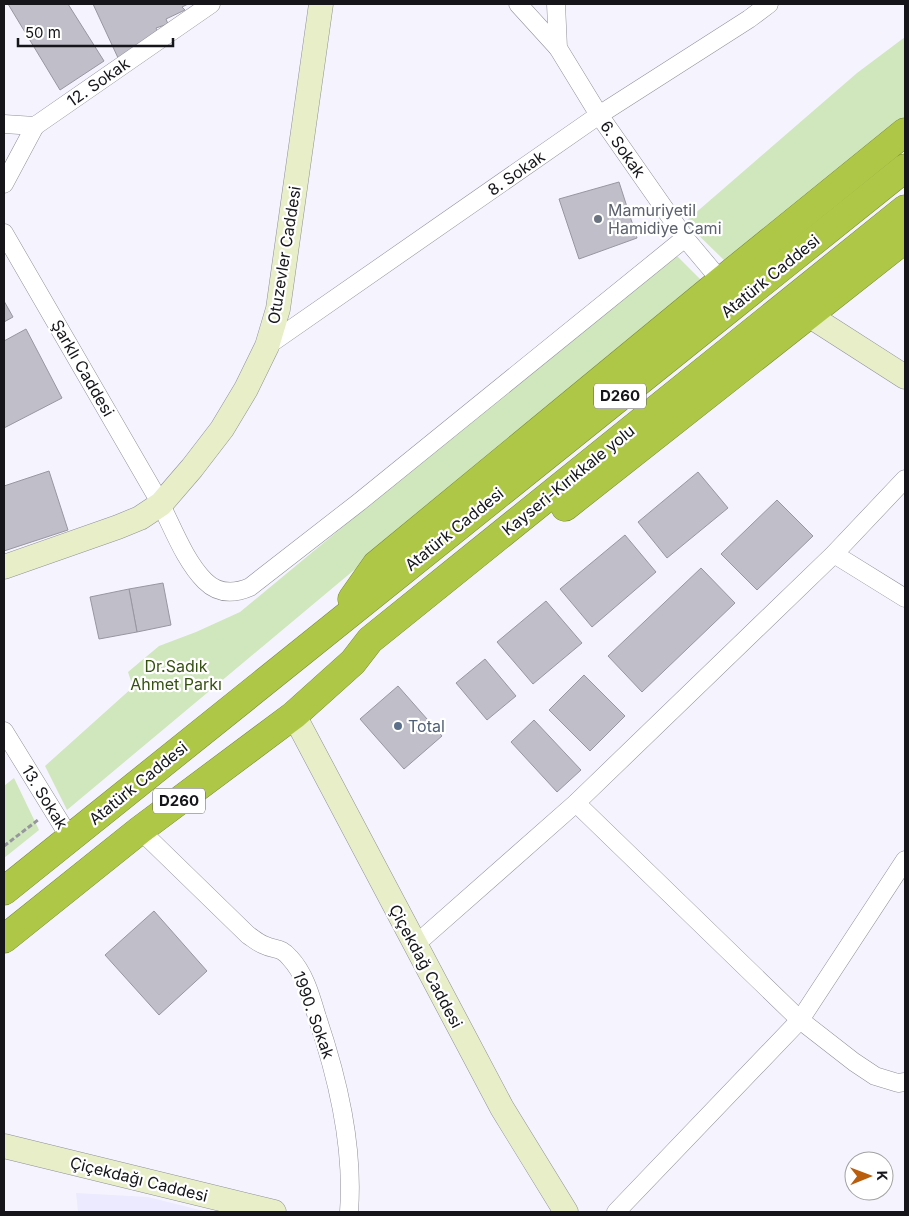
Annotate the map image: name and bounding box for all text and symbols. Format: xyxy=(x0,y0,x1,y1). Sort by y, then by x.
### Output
scale bar xyxy=(18,15,172,47)
text: 50 m xyxy=(25,23,61,42)
street label: 12. Sokak xyxy=(63,53,133,111)
street label: 6. Sokak xyxy=(596,117,650,181)
street label: 8. Sokak xyxy=(484,146,549,200)
street label: Otuzevler Caddesi xyxy=(263,185,305,325)
place label: Mamuriyetil Hamidiye Cami xyxy=(608,200,722,238)
marker: Mamuriyetil Hamidiye Cami xyxy=(592,213,604,225)
street label: Atatürk Caddesi xyxy=(717,230,823,322)
street label: Şarklı Caddesi xyxy=(47,316,119,420)
road number: D260 xyxy=(594,384,646,408)
street label: Kayseri-Kırıkkale yolu xyxy=(498,420,638,540)
street label: Atatürk Caddesi xyxy=(401,483,507,575)
park label: Dr.Sadık Ahmet Parkı xyxy=(130,656,222,694)
place label: Total xyxy=(408,716,445,736)
marker: Total xyxy=(392,720,404,732)
street label: Atatürk Caddesi xyxy=(85,737,191,829)
street label: 13. Sokak xyxy=(18,761,73,833)
road number: D260 xyxy=(153,788,205,814)
street label: Çiçekdağ Caddesi xyxy=(385,901,467,1031)
street label: 1990. Sokak xyxy=(289,969,339,1062)
north arrow xyxy=(844,1151,894,1201)
street label: Çiçekdağı Caddesi xyxy=(68,1152,210,1206)
text: K xyxy=(874,1171,891,1181)

